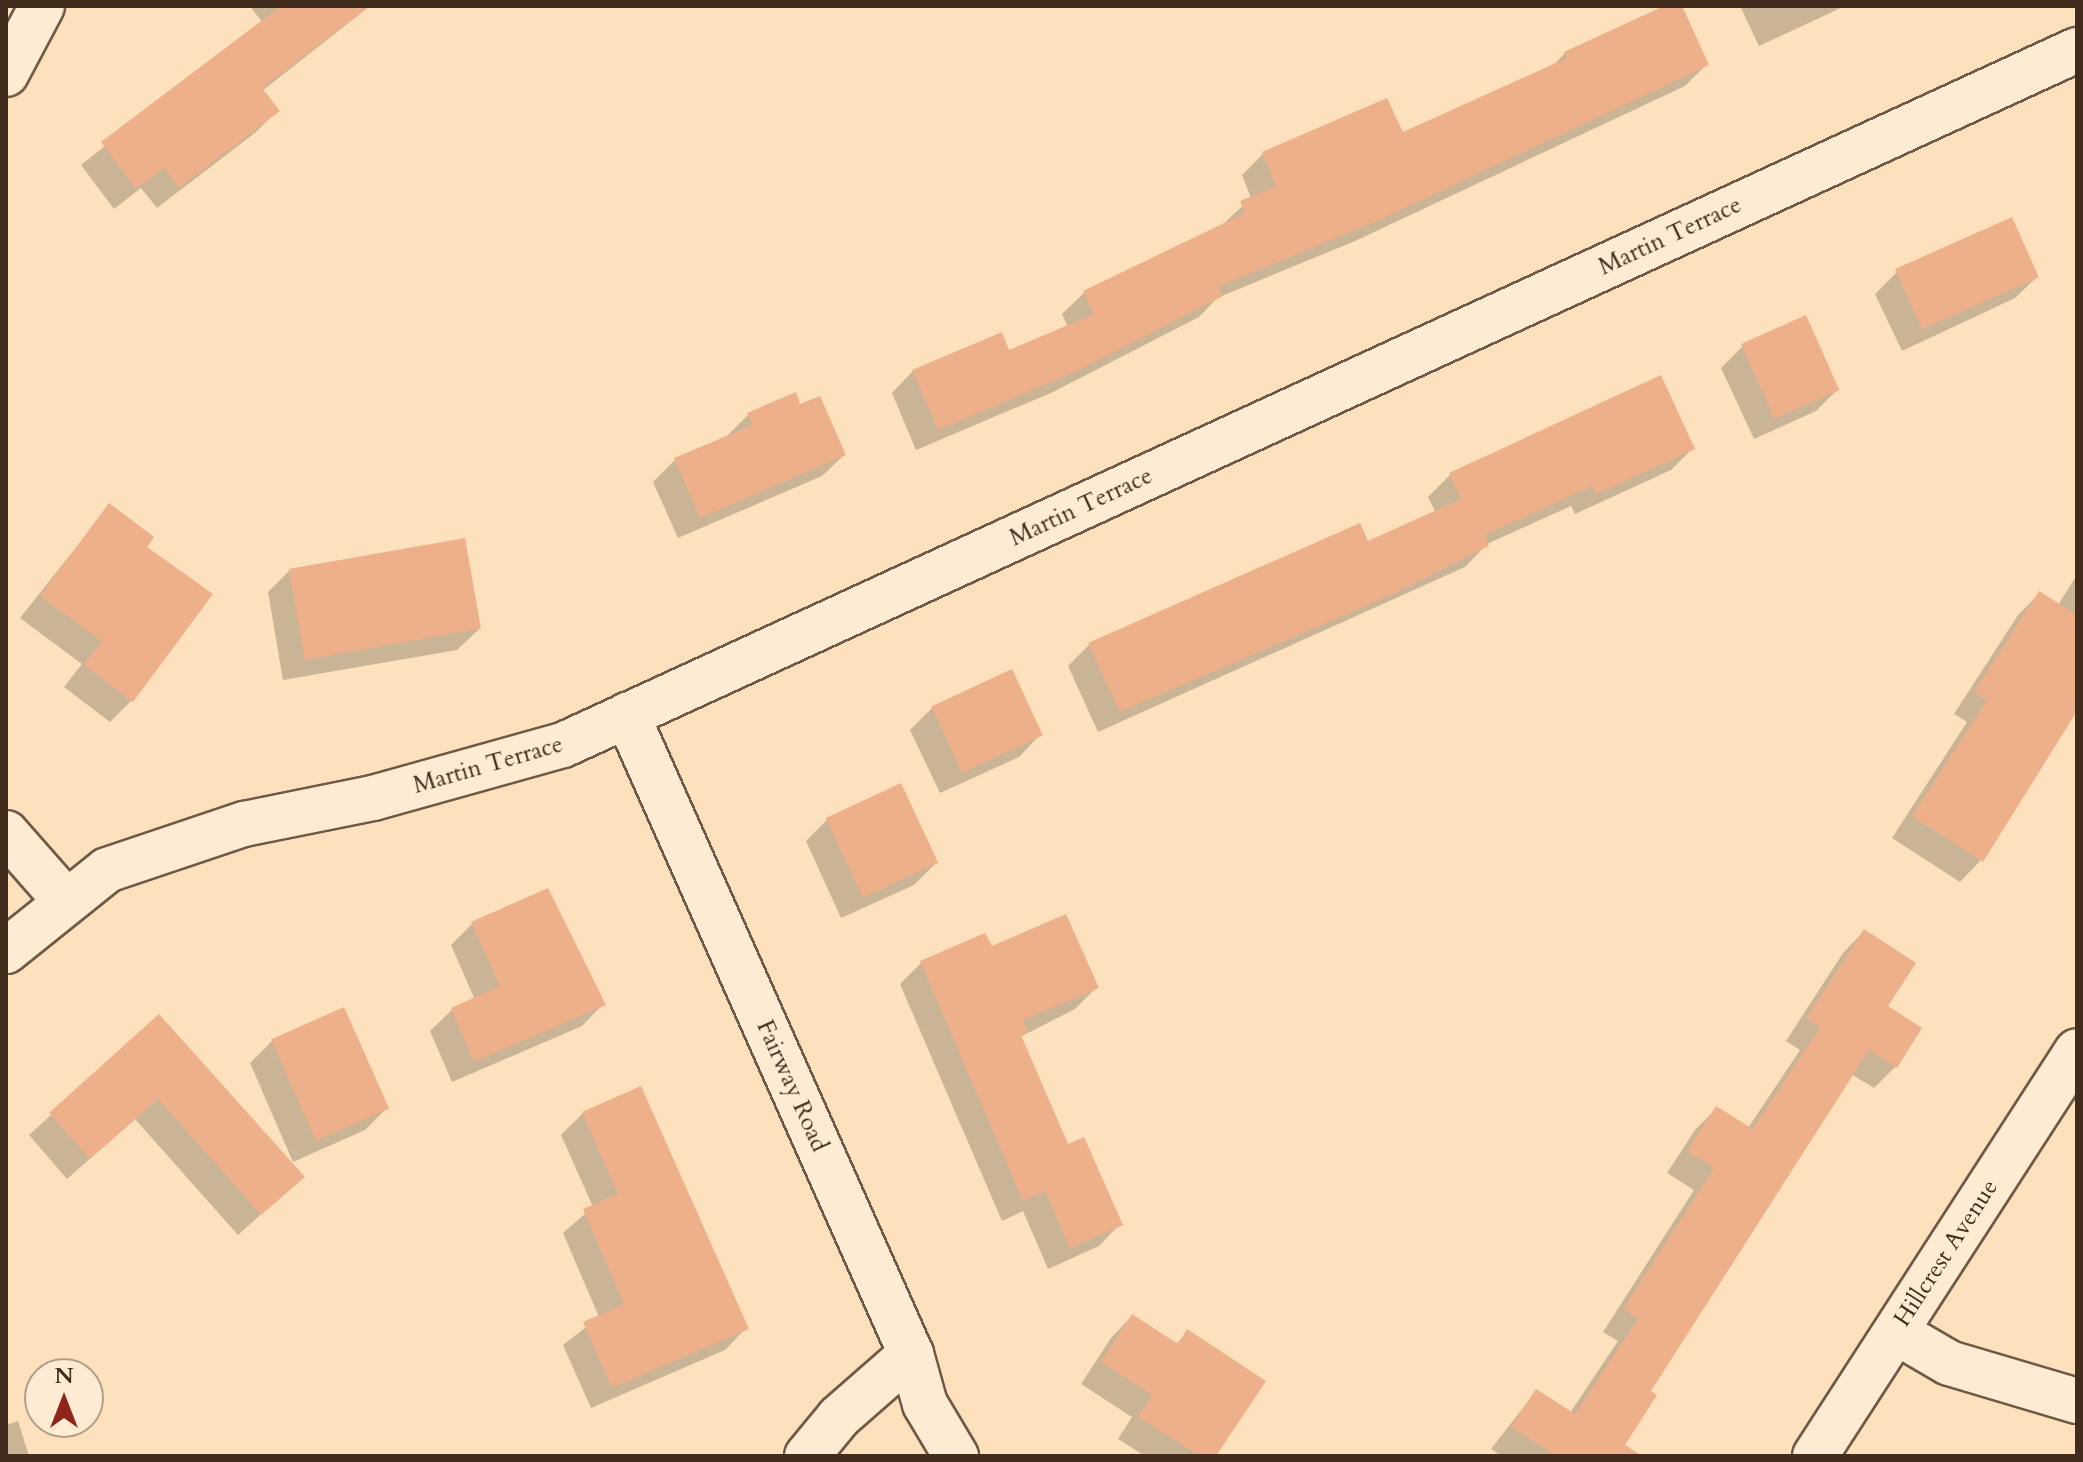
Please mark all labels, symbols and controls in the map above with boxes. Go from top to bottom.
street label: Martin Terrace [1594,190,1746,282]
street label: Martin Terrace [1005,461,1157,553]
street label: Martin Terrace [410,730,566,800]
street label: Fairway Road [750,1016,834,1156]
street label: Hillcrest Avenue [1888,1174,2004,1332]
north arrow [24,1358,104,1438]
text: N [54,1361,74,1391]

